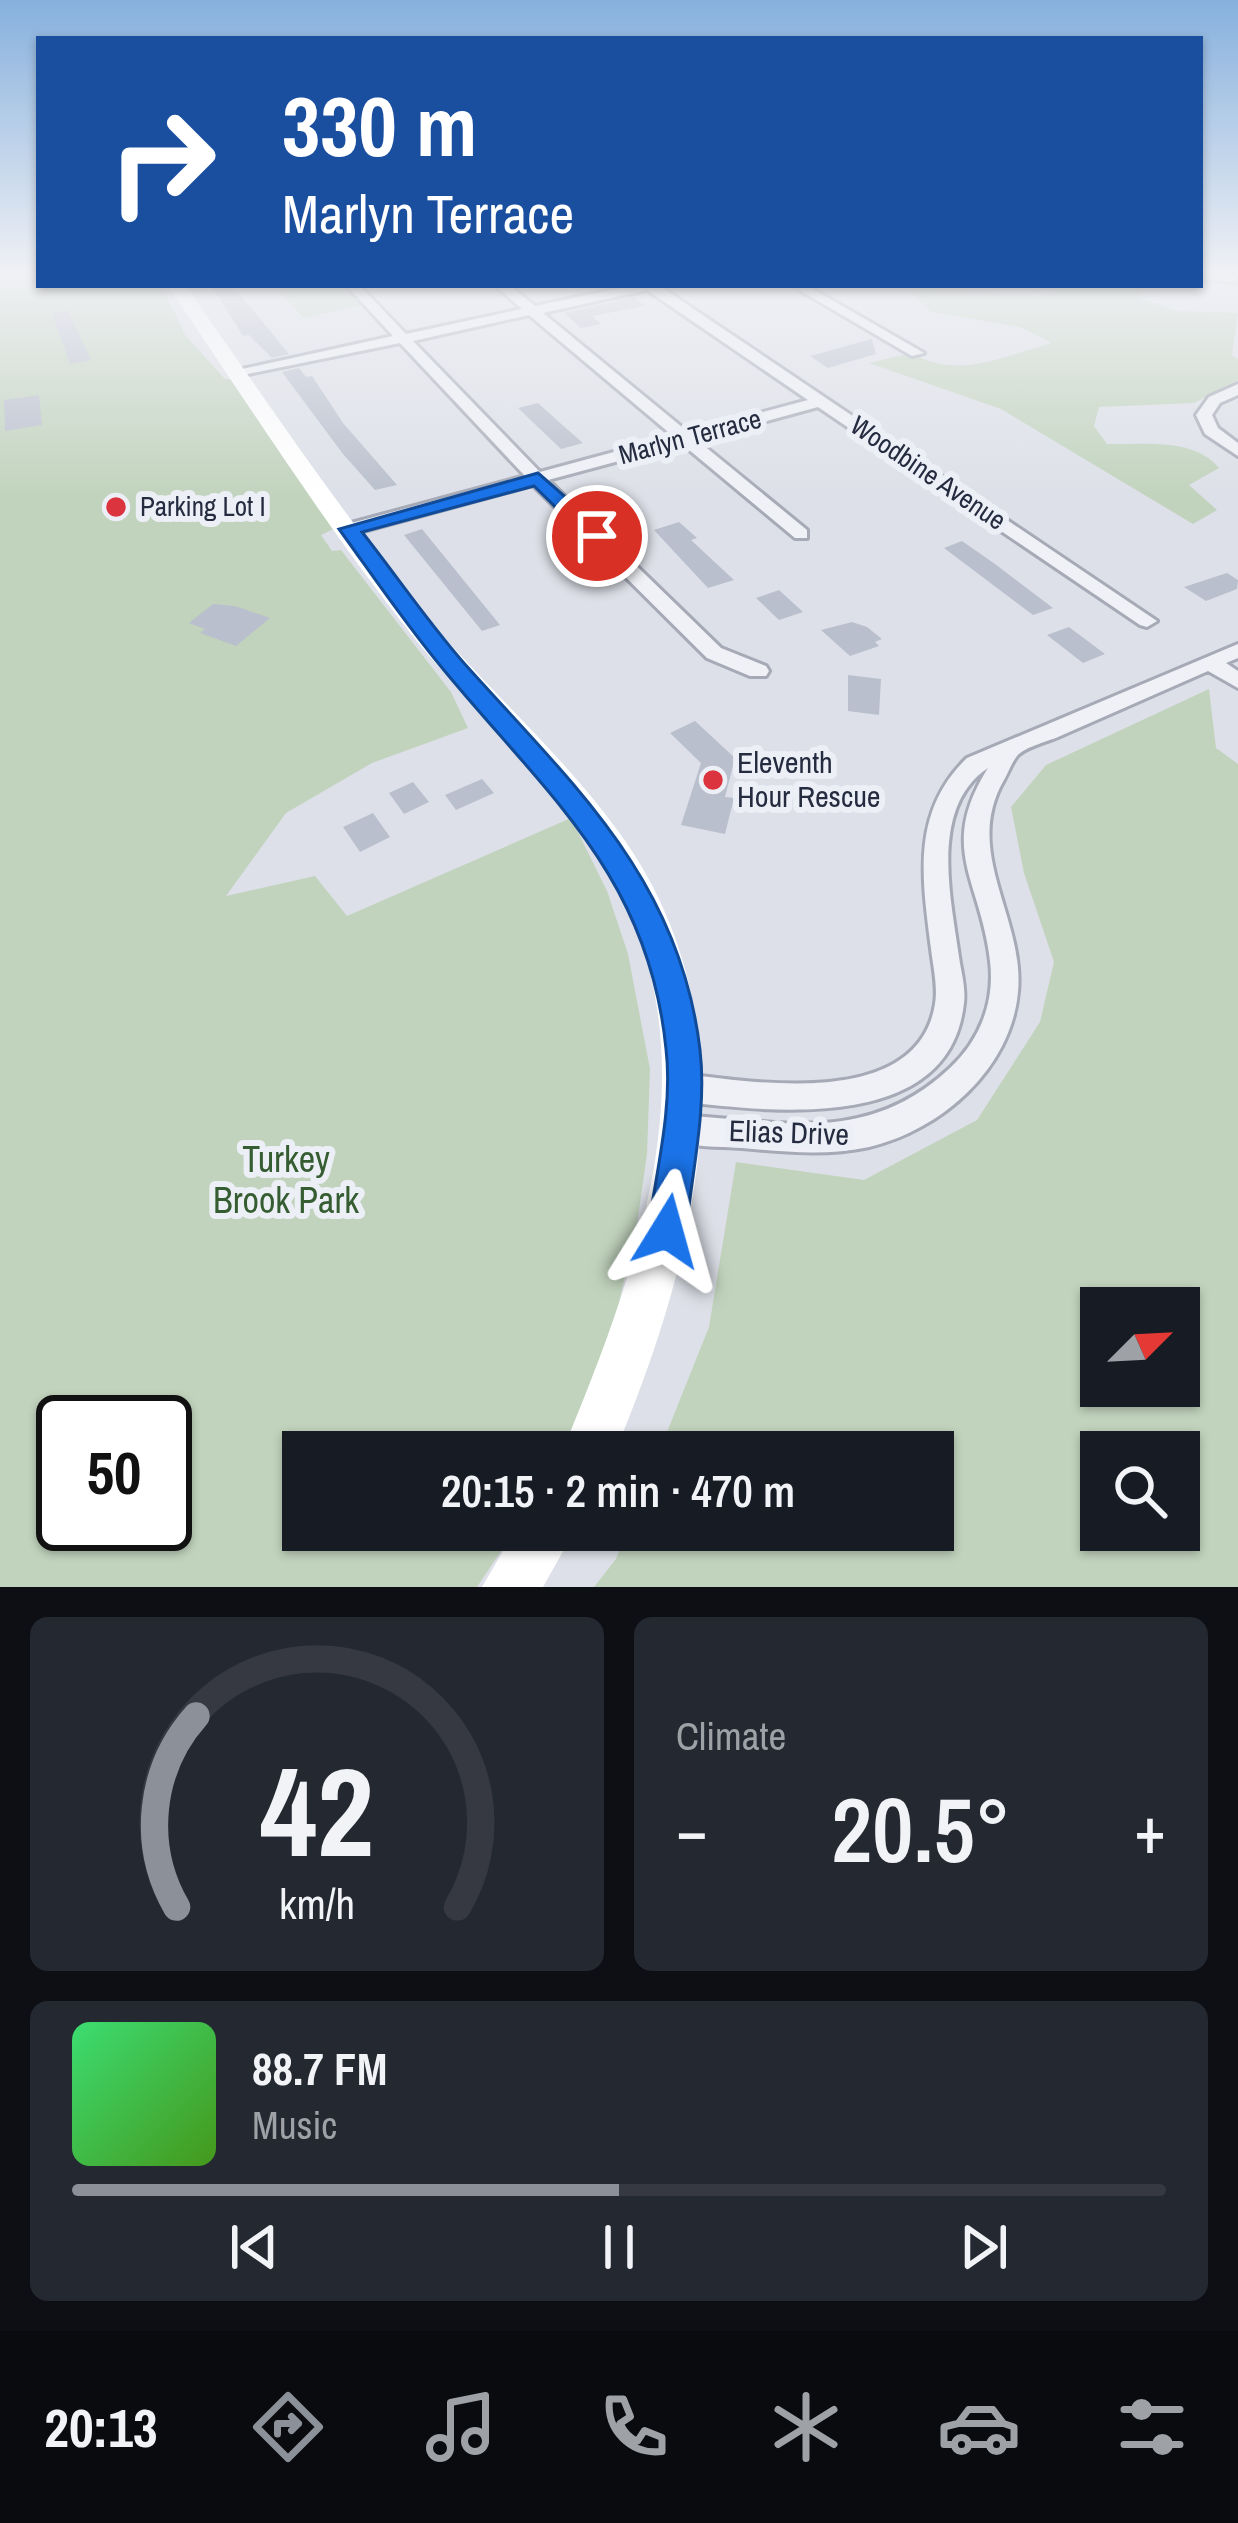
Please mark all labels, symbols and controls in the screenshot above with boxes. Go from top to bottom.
text: 330 m [282,69,477,182]
icon: right [84,84,240,240]
text: Marlyn Terrace [282,177,574,250]
street label: Marlyn Terrace [615,400,765,472]
street label: Woodbine Avenue [844,407,1013,537]
pin [546,485,648,587]
place label: Parking Lot I [140,488,266,524]
marker: Parking Lot I [103,494,129,520]
icon: arrive [564,503,630,569]
place label: Eleventh Hour Rescue [737,742,881,816]
marker: Eleventh Hour Rescue [700,767,726,793]
street label: Elias Drive [728,1110,850,1154]
park label: Turkey Brook Park [213,1135,359,1224]
position arrow [604,1168,730,1294]
north arrow [1080,1287,1200,1407]
map controls [1080,1287,1200,1551]
speed limit sign: 50 [36,1395,192,1551]
button: search [1080,1431,1200,1551]
text: 20:15 · 2 min · 470 m [441,1460,795,1521]
text: Climate [676,1710,786,1762]
text: 42 [260,1727,374,1895]
text: 20.5° [831,1769,1011,1890]
text: − [676,1785,708,1874]
text: + [1134,1785,1166,1874]
text: km/h [279,1875,355,1932]
text: 88.7 FM [252,2038,387,2099]
text: Music [252,2099,337,2151]
icon: previous [221,2214,287,2280]
icon: pause [586,2214,652,2280]
icon: next [951,2214,1017,2280]
icon: directions [246,2385,330,2469]
icon: music [419,2385,503,2469]
icon: phone [592,2385,676,2469]
icon: climate [764,2385,848,2469]
icon: car [937,2385,1021,2469]
icon: filters [1110,2385,1194,2469]
text: 20:13 [44,2391,158,2464]

